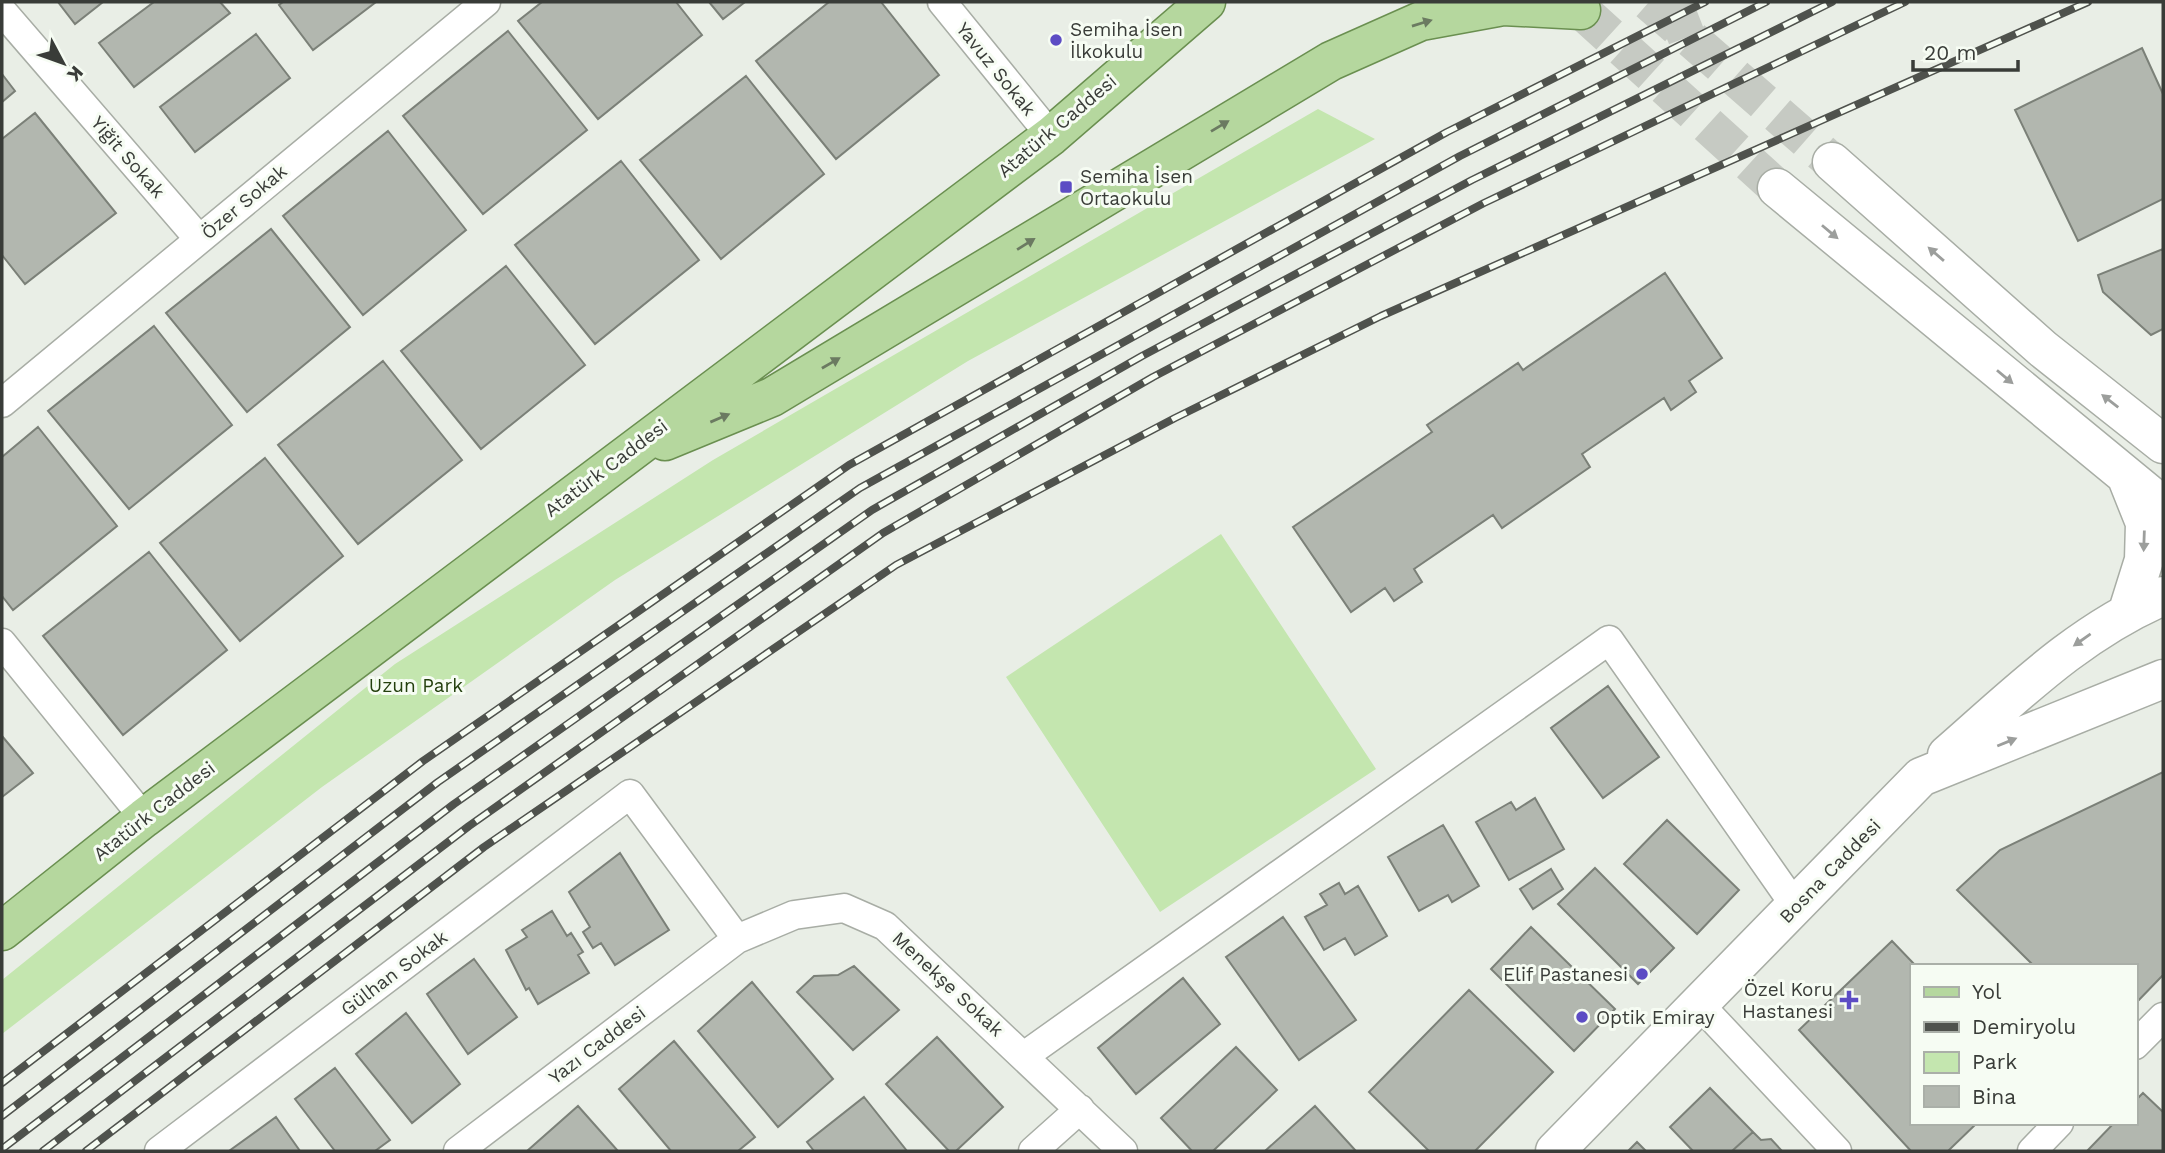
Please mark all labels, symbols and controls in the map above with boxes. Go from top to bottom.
one-way arrow [1411,17,1432,27]
street label: Yavuz Sokak [951,18,1041,121]
place label: Semiha İsen İlkokulu [1070,18,1183,63]
north arrow [28,28,98,98]
scale bar [1913,28,2018,72]
marker: Semiha İsen İlkokulu [1048,32,1064,48]
text: 20 m [1924,40,1976,65]
text: K [62,61,88,86]
street label: Atatürk Caddesi [993,70,1121,182]
street label: Yiğit Sokak [86,111,170,203]
one-way arrow [1211,120,1230,133]
street label: Özer Sokak [197,159,292,244]
place label: Semiha İsen Ortaokulu [1080,165,1193,210]
marker: Semiha İsen Ortaokulu [1058,179,1074,195]
one-way arrow [1821,224,1839,240]
one-way arrow [1016,238,1035,251]
one-way arrow [1927,246,1945,262]
one-way arrow [822,356,841,369]
one-way arrow [1996,369,2014,384]
one-way arrow [2101,394,2119,409]
one-way arrow [710,413,731,424]
street label: Atatürk Caddesi [540,414,672,522]
one-way arrow [2139,530,2150,552]
one-way arrow [2073,633,2091,647]
park label: Uzun Park [369,674,463,697]
one-way arrow [1997,737,2018,748]
street label: Atatürk Caddesi [89,756,219,866]
street label: Bosna Caddesi [1774,814,1886,928]
street label: Gülhan Sokak [336,925,452,1021]
street label: Menekşe Sokak [888,927,1008,1041]
place label: Elif Pastanesi [1503,963,1628,986]
legend [1910,964,2137,1125]
marker: Elif Pastanesi [1634,966,1650,982]
place label: Özel Koru Hastanesi [1742,978,1833,1023]
text: Yol [1972,979,2002,1004]
marker: Özel Koru Hastanesi [1839,990,1859,1010]
street label: Yazı Caddesi [544,1001,650,1089]
place label: Optik Emiray [1596,1006,1715,1029]
marker: Optik Emiray [1574,1009,1590,1025]
text: Demiryolu [1972,1014,2076,1039]
text: Park [1972,1049,2017,1074]
text: Bina [1972,1084,2016,1109]

